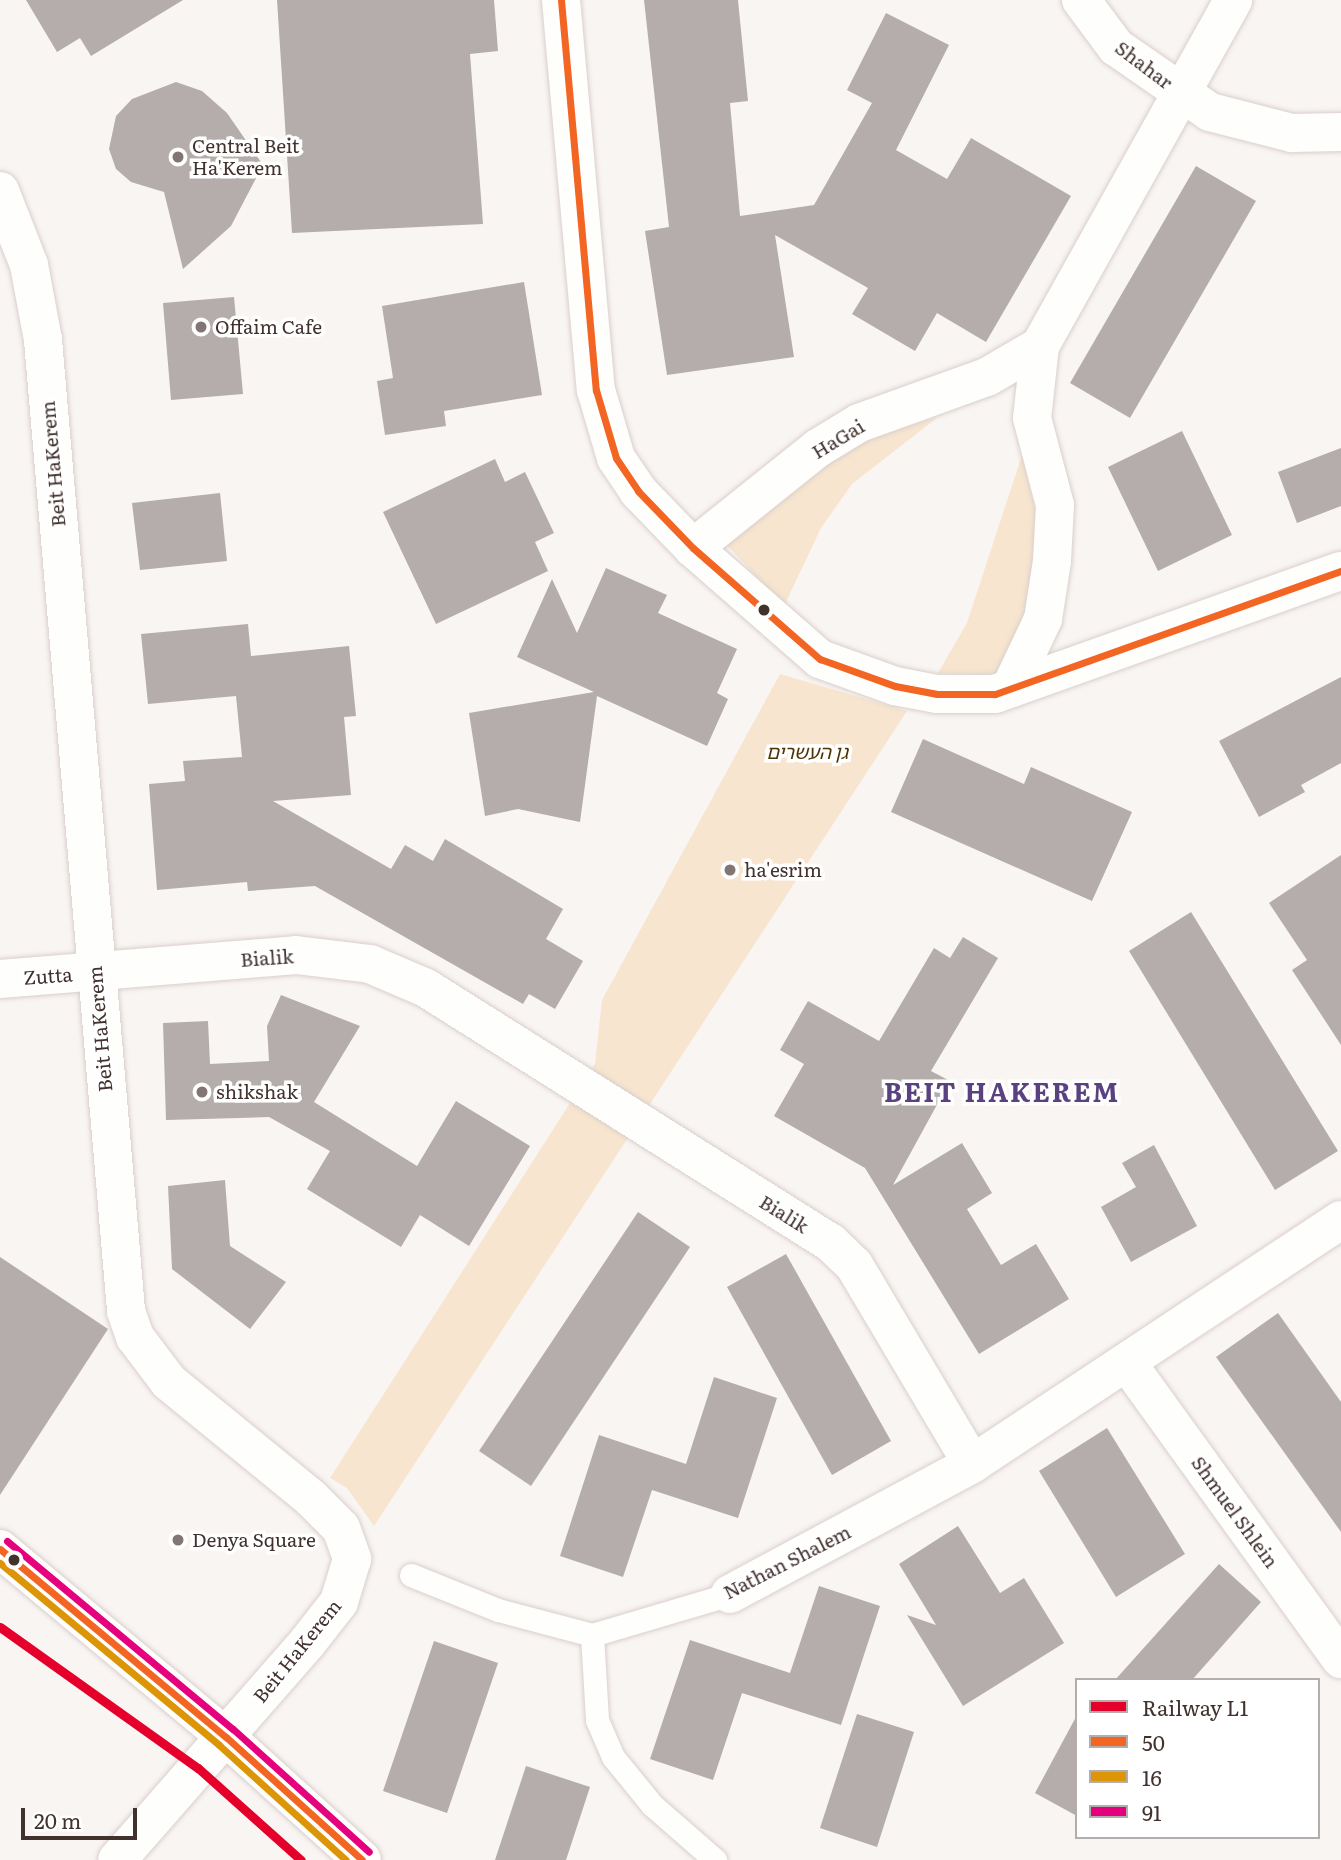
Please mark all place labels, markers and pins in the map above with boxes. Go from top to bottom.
place label: Central Beit Ha'Kerem [192,135,299,179]
marker: Central Beit Ha'Kerem [170,149,186,165]
place label: Offaim Cafe [215,316,322,338]
marker: Offaim Cafe [193,319,209,335]
unlabelled marker [757,603,771,617]
place label: ha'esrim [744,859,822,881]
marker: ha'esrim [722,862,738,878]
place label: shikshak [216,1081,298,1103]
marker: shikshak [194,1084,210,1100]
place label: Denya Square [192,1529,316,1551]
marker: Denya Square [170,1532,186,1548]
unlabelled marker [7,1553,21,1567]

